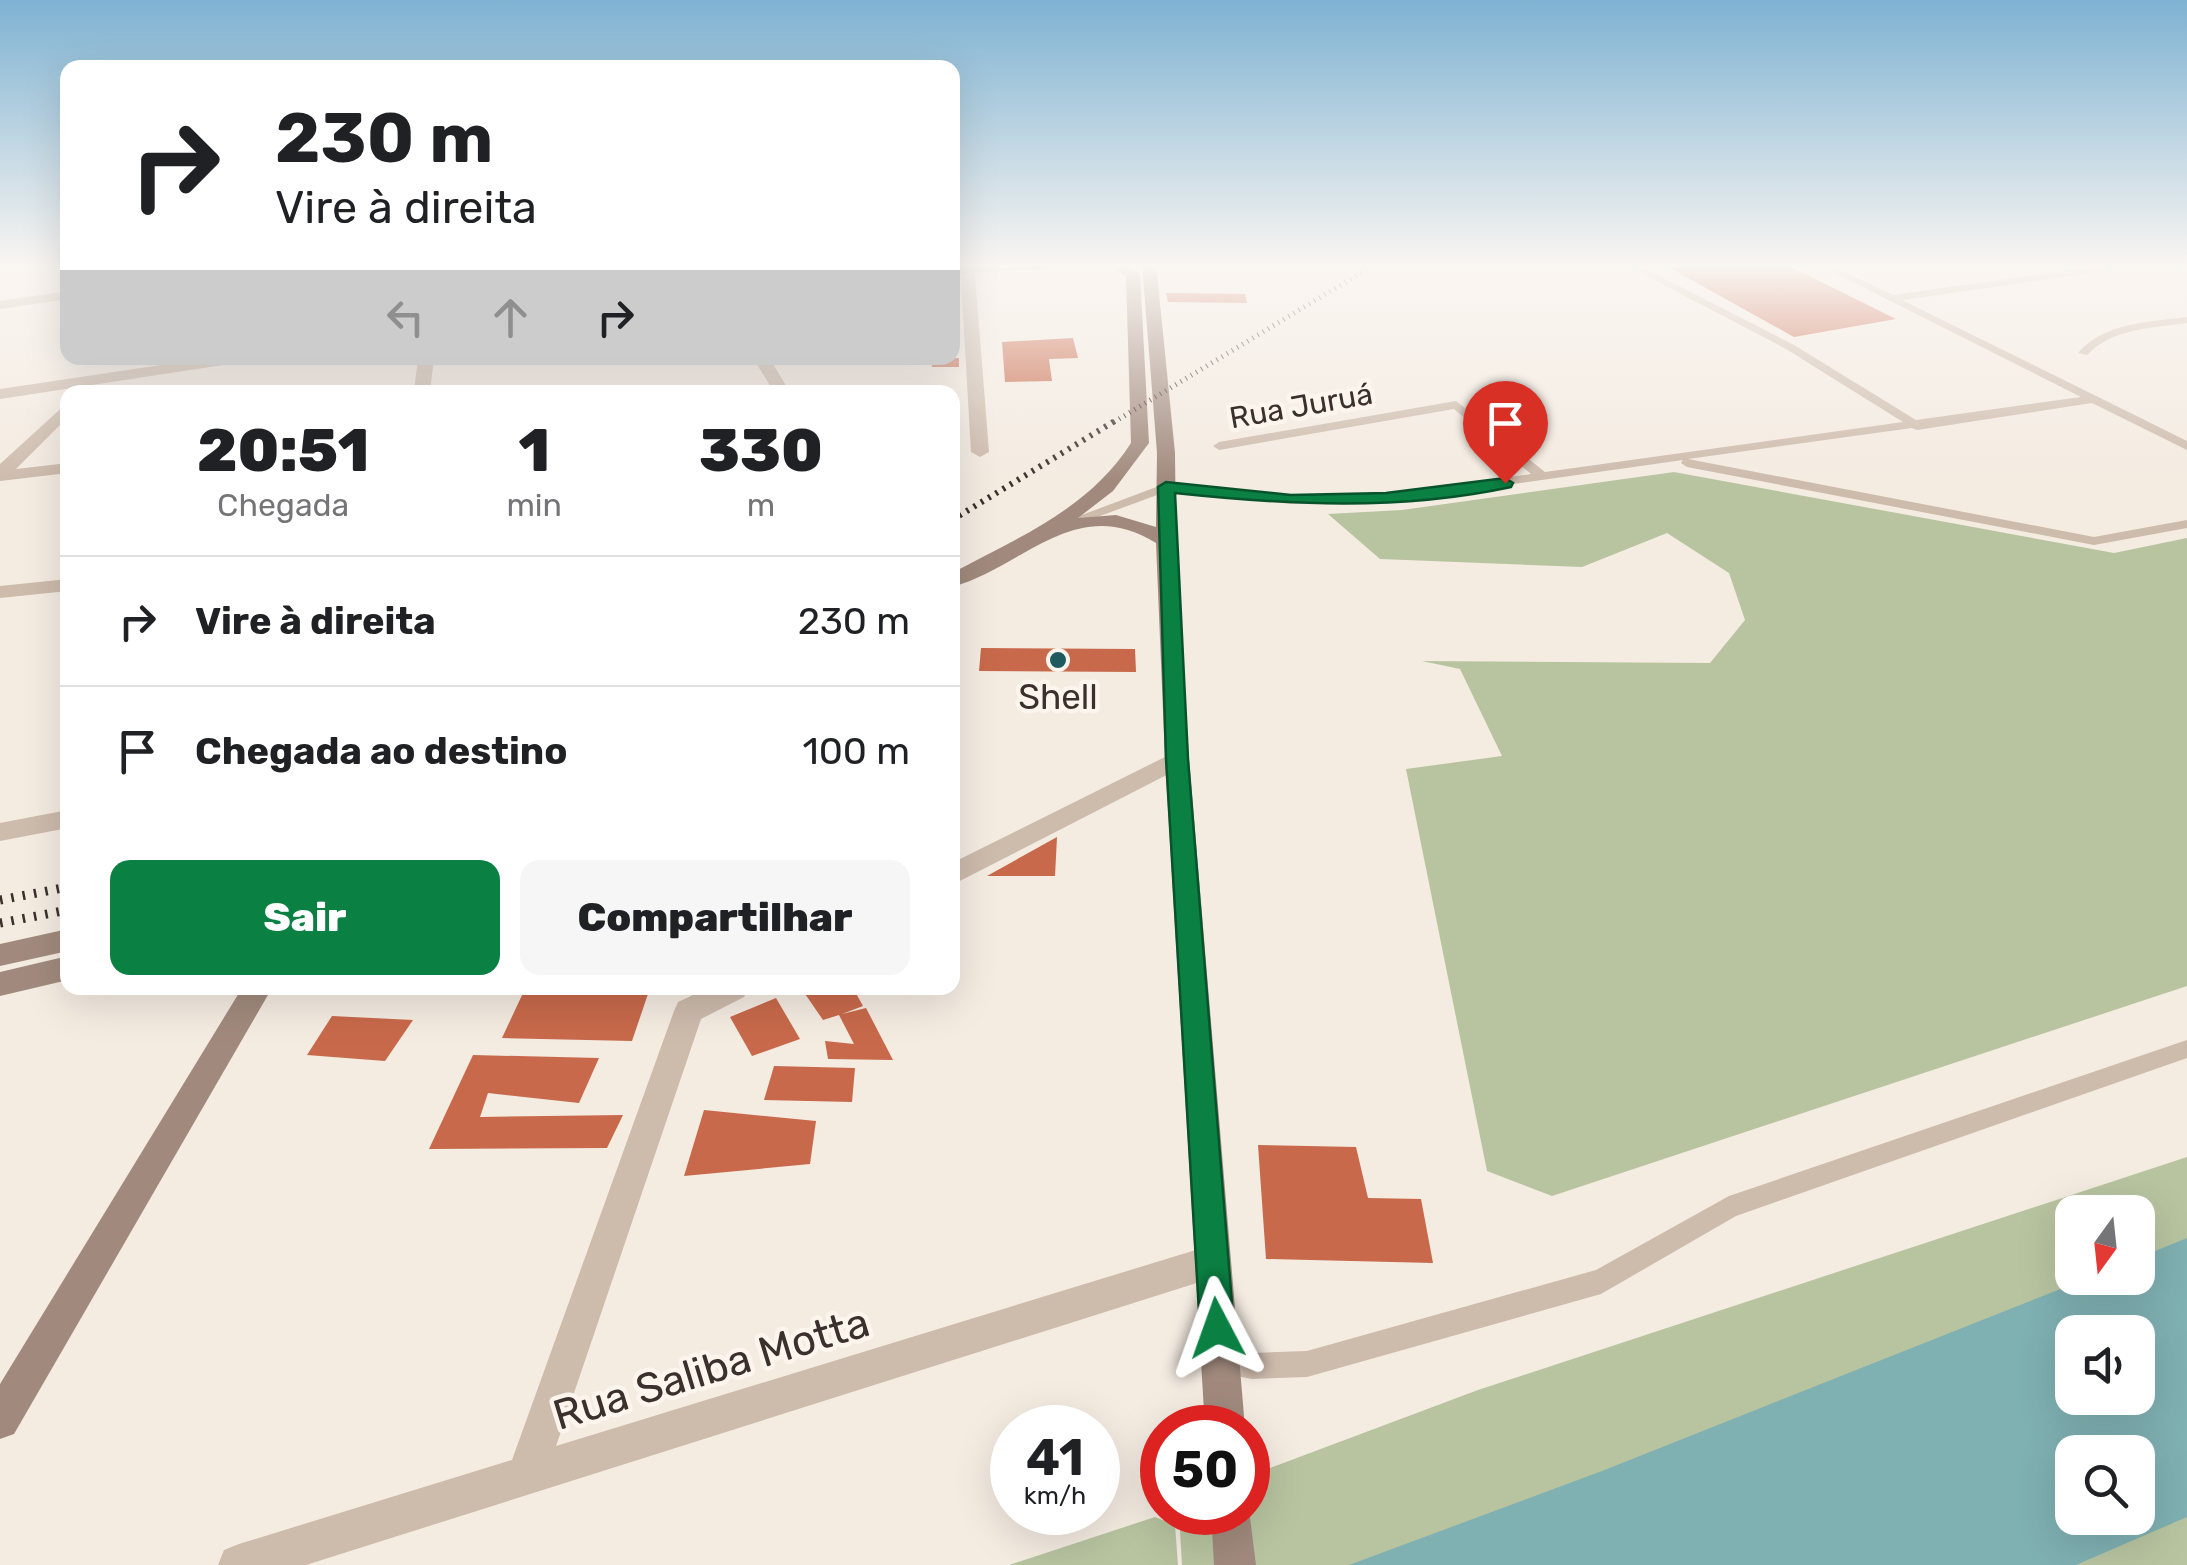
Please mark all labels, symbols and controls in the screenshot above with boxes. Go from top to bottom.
text: 230 m [275,97,493,180]
icon: right [110,100,240,230]
text: Vire à direita [275,181,537,234]
icon: left [378,290,433,345]
icon: ahead [483,290,538,345]
icon: right [588,290,643,345]
street label: Rua Juruá [1227,376,1375,436]
pin [1463,381,1548,484]
icon: arrive [1478,396,1533,451]
text: 20:51 [197,415,369,486]
text: 1 [518,415,550,486]
text: 330 [699,415,823,486]
text: Chegada [217,486,349,524]
text: min [506,486,562,524]
text: m [747,486,775,524]
icon: right [110,594,165,649]
text: Vire à direita [195,598,436,644]
text: 230 m [798,598,910,644]
marker: Shell [1047,649,1069,671]
place label: Shell [1018,676,1098,718]
icon: arrive [110,724,165,779]
text: Chegada ao destino [195,728,567,774]
text: 100 m [802,728,910,774]
button: Sair [110,860,500,975]
button: Compartilhar [520,860,910,975]
north arrow [2055,1195,2155,1295]
map controls [2055,1195,2155,1535]
position arrow [1165,1276,1269,1380]
street label: Rua Saliba Motta [547,1297,875,1441]
button: sound [2055,1315,2155,1415]
speed limit sign: 50 [1140,1405,1270,1535]
text: 41 [1026,1428,1084,1488]
button: search [2055,1435,2155,1535]
text: km/h [1024,1481,1086,1510]

